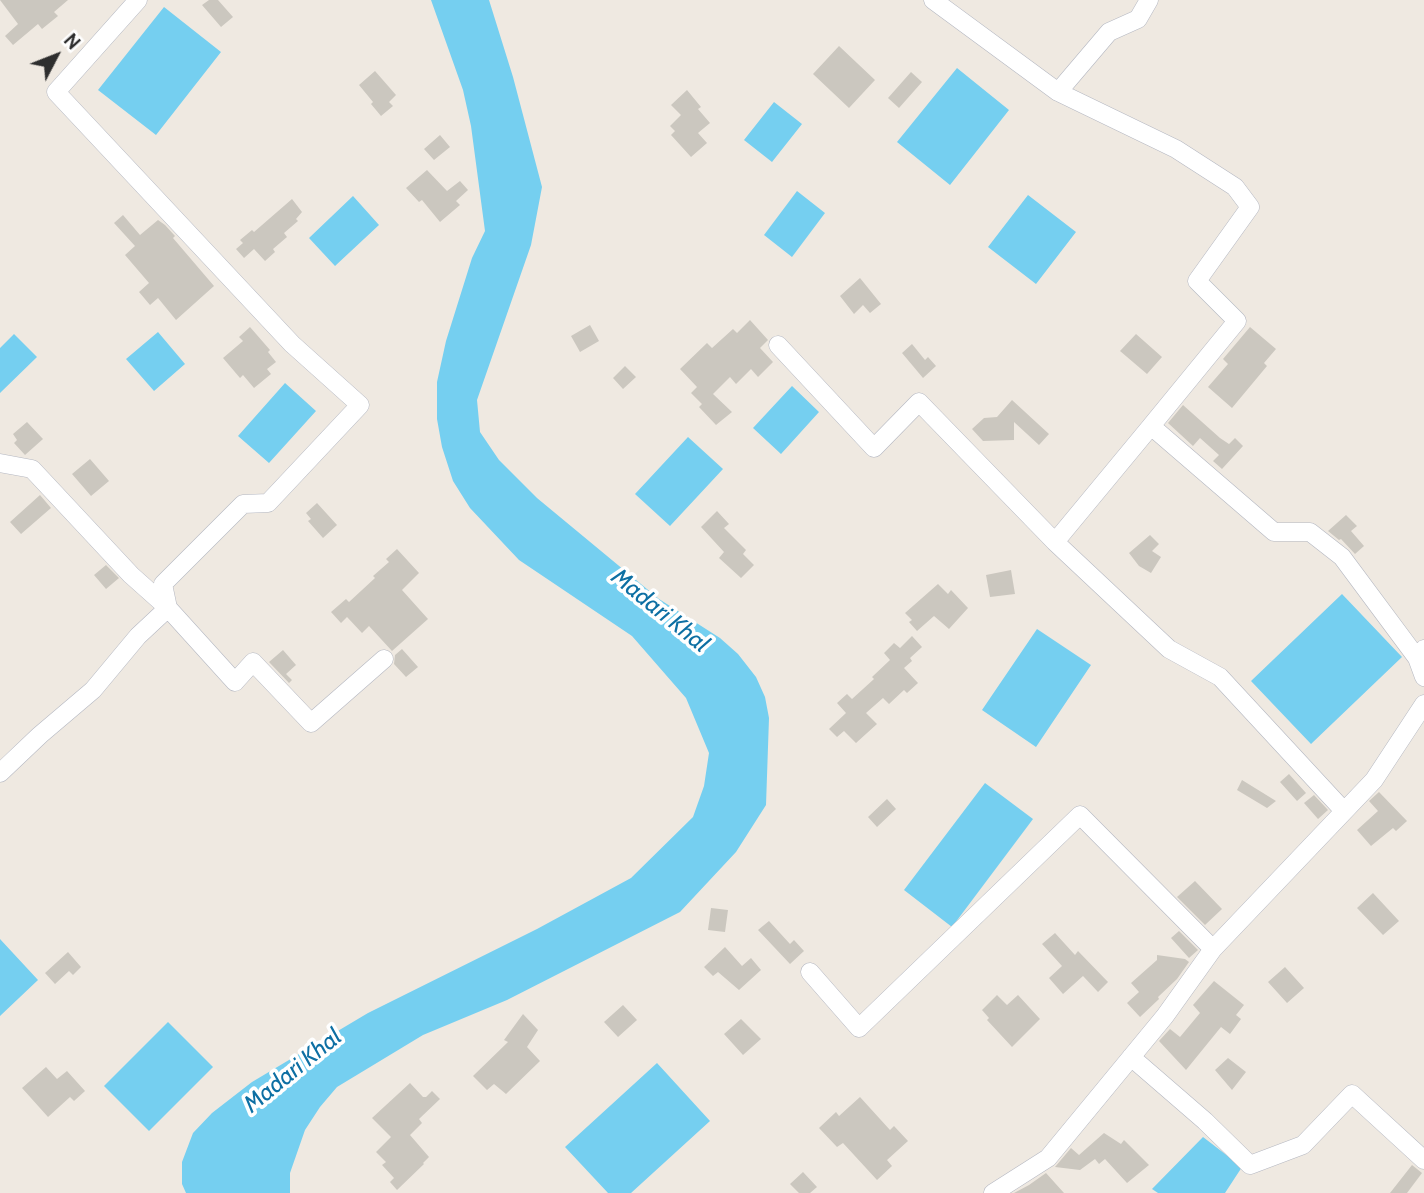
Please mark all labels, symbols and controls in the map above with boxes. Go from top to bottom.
north arrow [21,21,91,91]
text: N [59,29,85,54]
water label: Madari Khal [605,563,715,659]
water label: Madari Khal [238,1023,348,1119]

